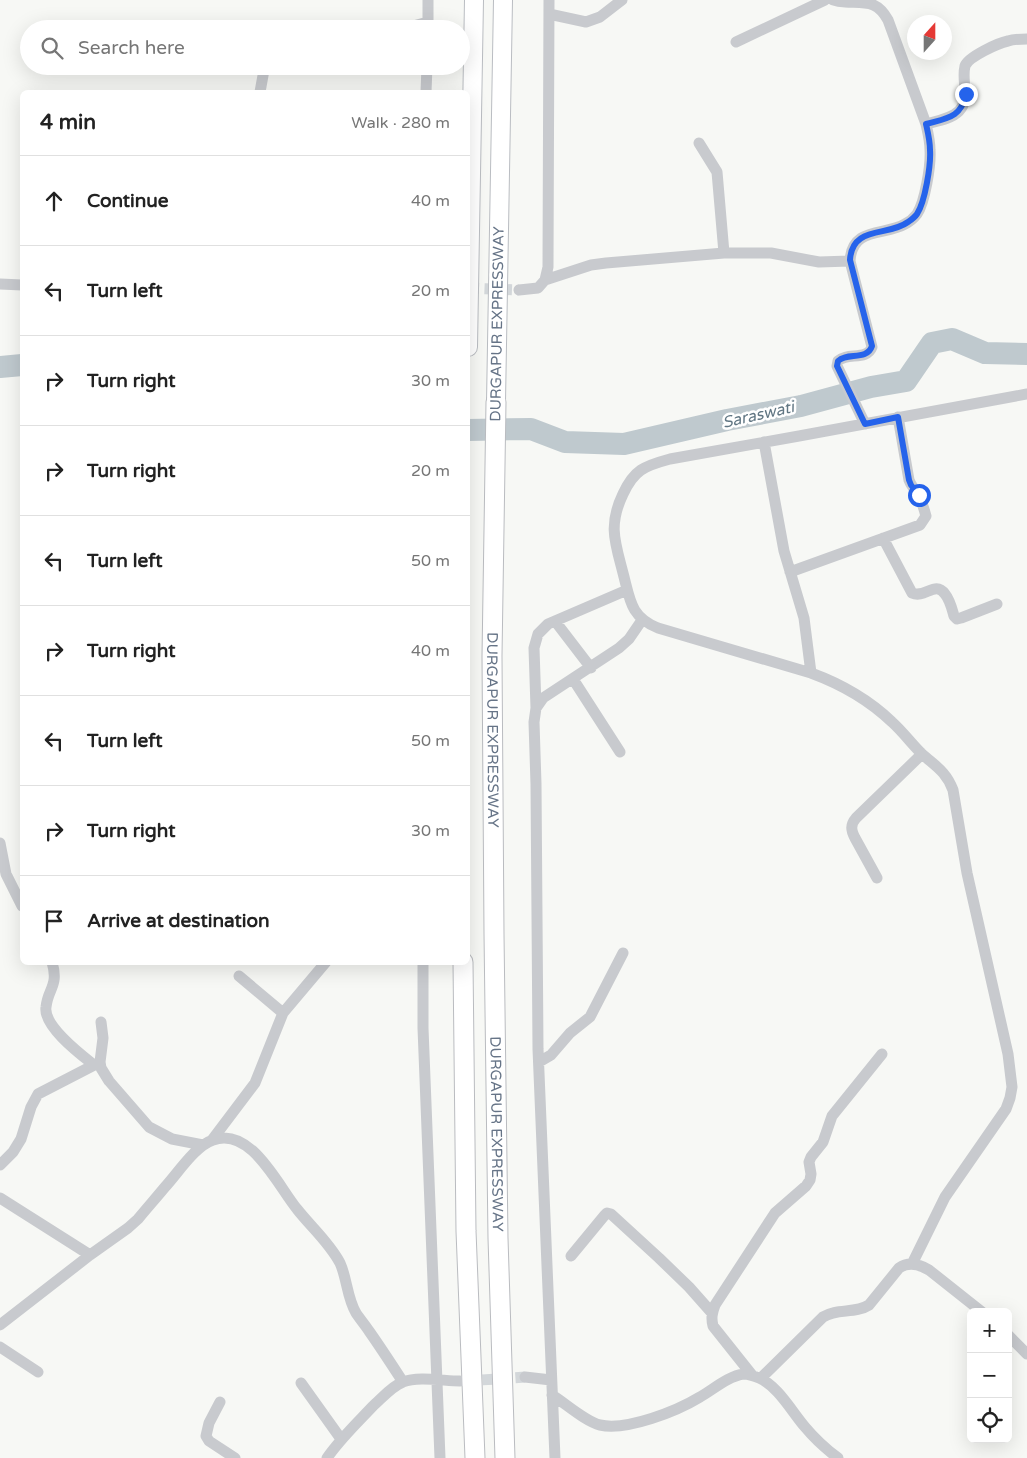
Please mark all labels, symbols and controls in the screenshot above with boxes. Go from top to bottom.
north arrow [907,15,952,60]
search box [20,20,470,75]
icon: search [38,34,66,62]
text: Search here [78,37,185,59]
route end [955,83,978,106]
text: 4 min [40,110,96,135]
text: Walk · 280 m [351,113,450,133]
icon: ahead [40,187,68,215]
text: Continue [87,190,169,212]
text: 40 m [411,191,450,211]
street label: DURGAPUR EXPRESSWAY [486,226,508,422]
icon: left [40,277,68,305]
text: Turn left [87,280,163,302]
text: 20 m [411,281,450,301]
icon: right [40,367,68,395]
text: Turn right [87,370,175,392]
text: 30 m [411,371,450,391]
water label: Saraswati [720,397,798,433]
icon: right [40,457,68,485]
text: Turn right [87,460,175,482]
text: 20 m [411,461,450,481]
route start [908,484,931,507]
icon: left [40,547,68,575]
text: Turn left [87,550,163,572]
text: 50 m [411,551,450,571]
street label: DURGAPUR EXPRESSWAY [483,632,502,828]
icon: right [40,637,68,665]
text: Turn right [87,640,175,662]
text: 40 m [411,641,450,661]
icon: left [40,727,68,755]
text: Turn left [87,730,163,752]
text: 50 m [411,731,450,751]
icon: right [40,817,68,845]
text: Turn right [87,820,175,842]
text: 30 m [411,821,450,841]
icon: arrive [40,907,68,935]
text: Arrive at destination [87,910,270,932]
street label: DURGAPUR EXPRESSWAY [486,1036,507,1232]
map controls [967,1308,1012,1443]
button: + [967,1308,1012,1353]
button: − [967,1353,1012,1398]
button: locate [967,1398,1012,1443]

